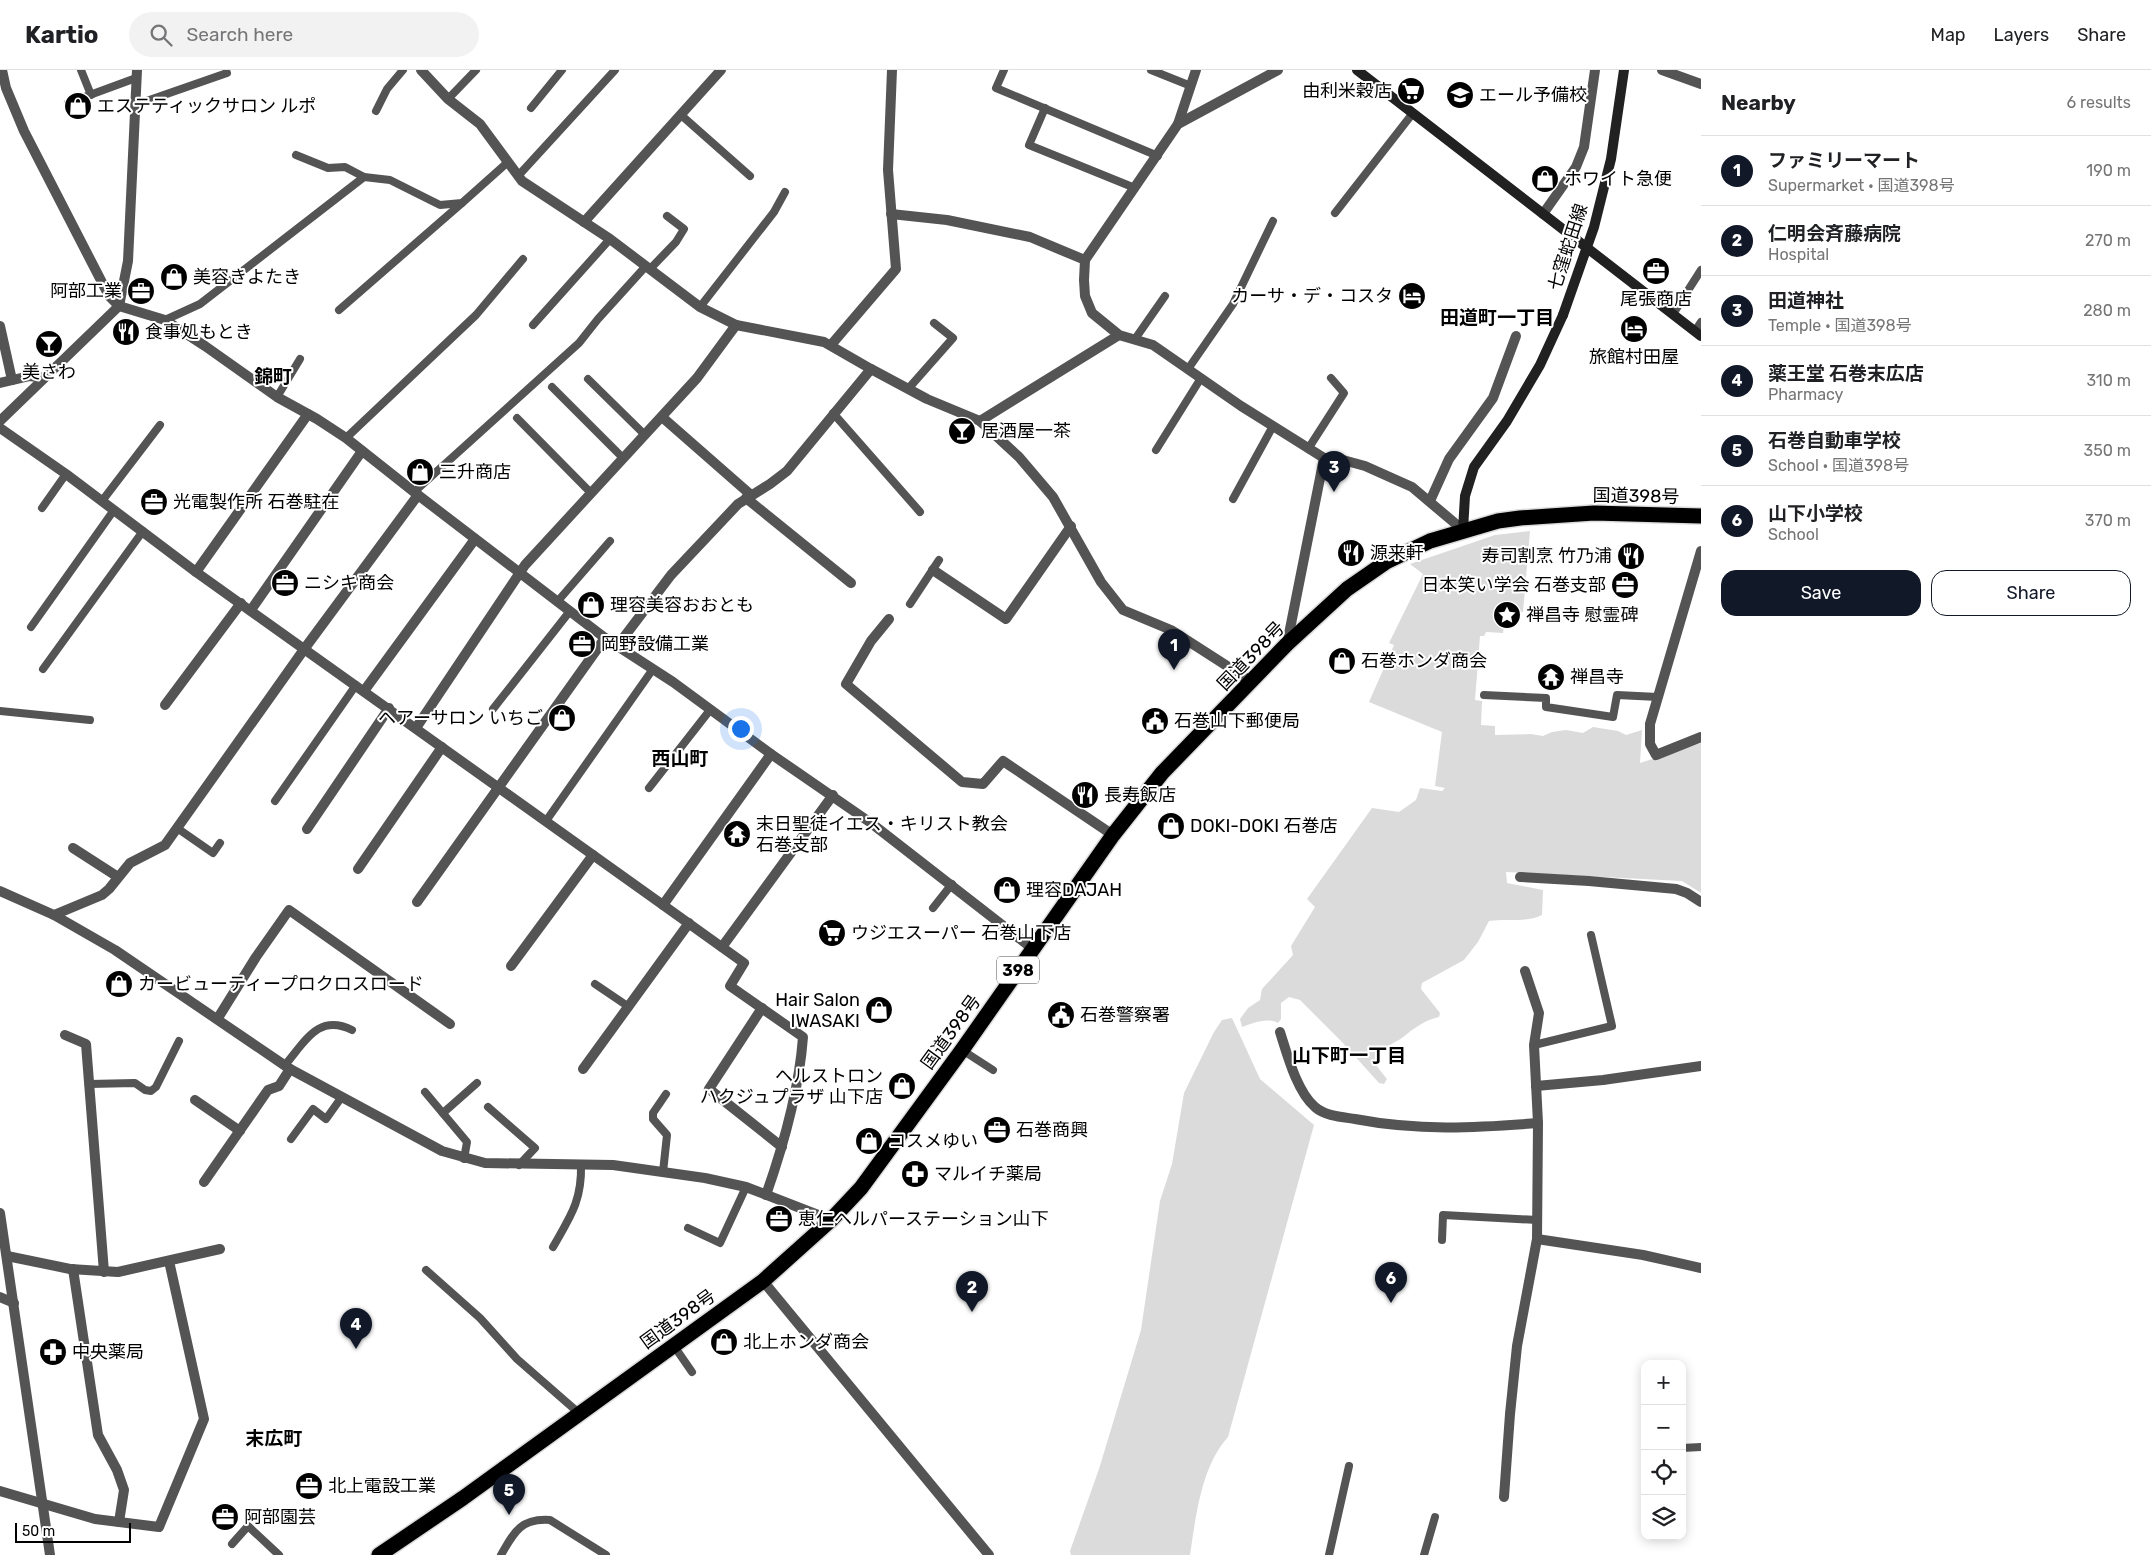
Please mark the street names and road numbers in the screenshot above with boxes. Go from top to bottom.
street label: 七窪蛇田線 [1544,201,1592,293]
street label: 国道398号 [1592,484,1680,508]
street label: 国道398号 [1213,617,1289,695]
road number: 398 [997,956,1039,984]
street label: 国道398号 [917,990,985,1074]
street label: 国道398号 [636,1285,720,1353]

